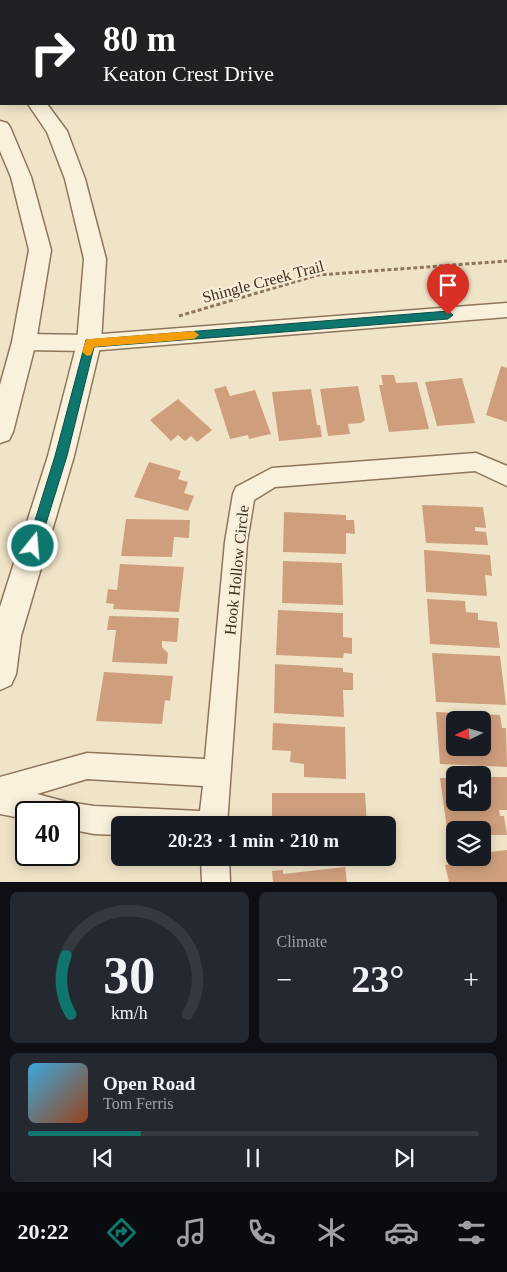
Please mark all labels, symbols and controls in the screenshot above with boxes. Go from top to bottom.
icon: right [20,20,85,85]
text: 80 m [103,20,176,59]
text: Keaton Crest Drive [103,61,274,86]
street label: Shingle Creek Trail [200,257,327,307]
pin [427,264,469,315]
icon: arrive [434,271,462,299]
street label: Hook Hollow Circle [221,504,252,636]
position arrow [6,519,58,571]
north arrow [446,711,491,756]
map controls [446,711,491,866]
button: sound [446,766,491,811]
speed limit sign: 40 [15,801,80,866]
button: layers [446,821,491,866]
text: 20:23 · 1 min · 210 m [168,830,339,851]
text: Climate [277,933,327,950]
text: 30 [103,947,155,1004]
text: 23° [351,958,404,1000]
text: − [277,964,292,995]
text: + [463,964,479,995]
text: km/h [111,1003,148,1023]
text: Open Road [103,1073,195,1094]
text: Tom Ferris [103,1095,173,1112]
icon: previous [89,1144,117,1172]
icon: pause [239,1144,267,1172]
icon: next [390,1144,418,1172]
icon: directions [104,1215,139,1250]
icon: music [174,1215,209,1250]
icon: phone [244,1215,279,1250]
icon: climate [314,1215,349,1250]
icon: car [384,1215,419,1250]
icon: filters [454,1215,489,1250]
text: 20:22 [18,1219,69,1244]

